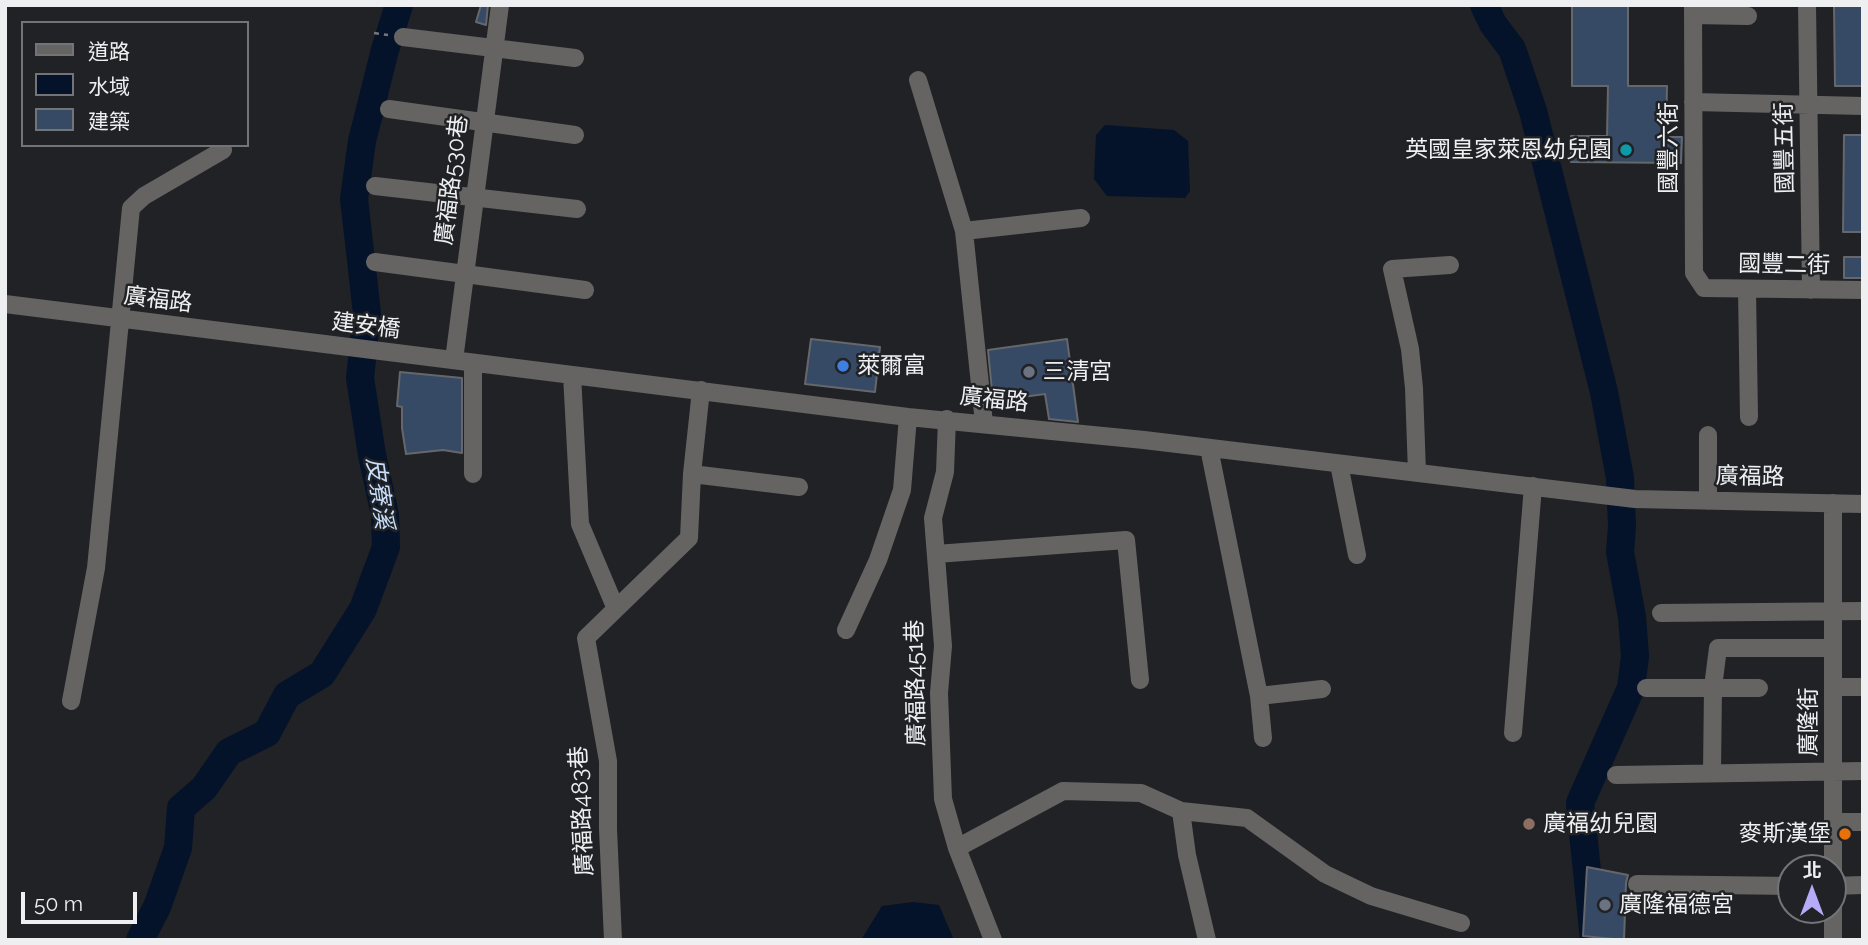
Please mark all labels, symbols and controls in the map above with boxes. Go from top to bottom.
legend [21,21,248,147]
text: 道路 [88,39,130,64]
text: 水域 [88,74,130,99]
street label: 國豐六街 [1655,102,1683,194]
street label: 國豐五街 [1770,102,1800,194]
text: 建築 [88,109,130,134]
street label: 廣福路530巷 [430,113,474,247]
place label: 英國皇家萊恩幼兒園 [1405,136,1612,164]
marker: 英國皇家萊恩幼兒園 [1618,142,1634,158]
street label: 國豐二街 [1738,250,1830,280]
street label: 廣福路 [122,282,194,318]
street label: 建安橋 [330,308,402,344]
place label: 萊爾富 [857,352,926,380]
marker: 萊爾富 [835,358,851,374]
place label: 三清宮 [1043,358,1112,386]
marker: 三清宮 [1021,364,1037,380]
street label: 廣福路 [958,383,1030,417]
water label: 皮寮溪 [360,455,398,531]
street label: 廣福路 [1715,463,1785,491]
street label: 廣福路451巷 [901,619,931,747]
street label: 廣隆街 [1795,688,1823,756]
street label: 廣福路483巷 [565,745,599,877]
place label: 廣福幼兒園 [1543,810,1658,838]
marker: 廣福幼兒園 [1521,816,1537,832]
place label: 麥斯漢堡 [1739,820,1831,848]
marker: 麥斯漢堡 [1837,826,1853,842]
north arrow [1777,854,1847,924]
text: 北 [1802,859,1822,881]
scale bar [24,878,140,922]
text: 50 m [34,891,83,916]
place label: 廣隆福德宮 [1619,891,1734,919]
marker: 廣隆福德宮 [1597,897,1613,913]

